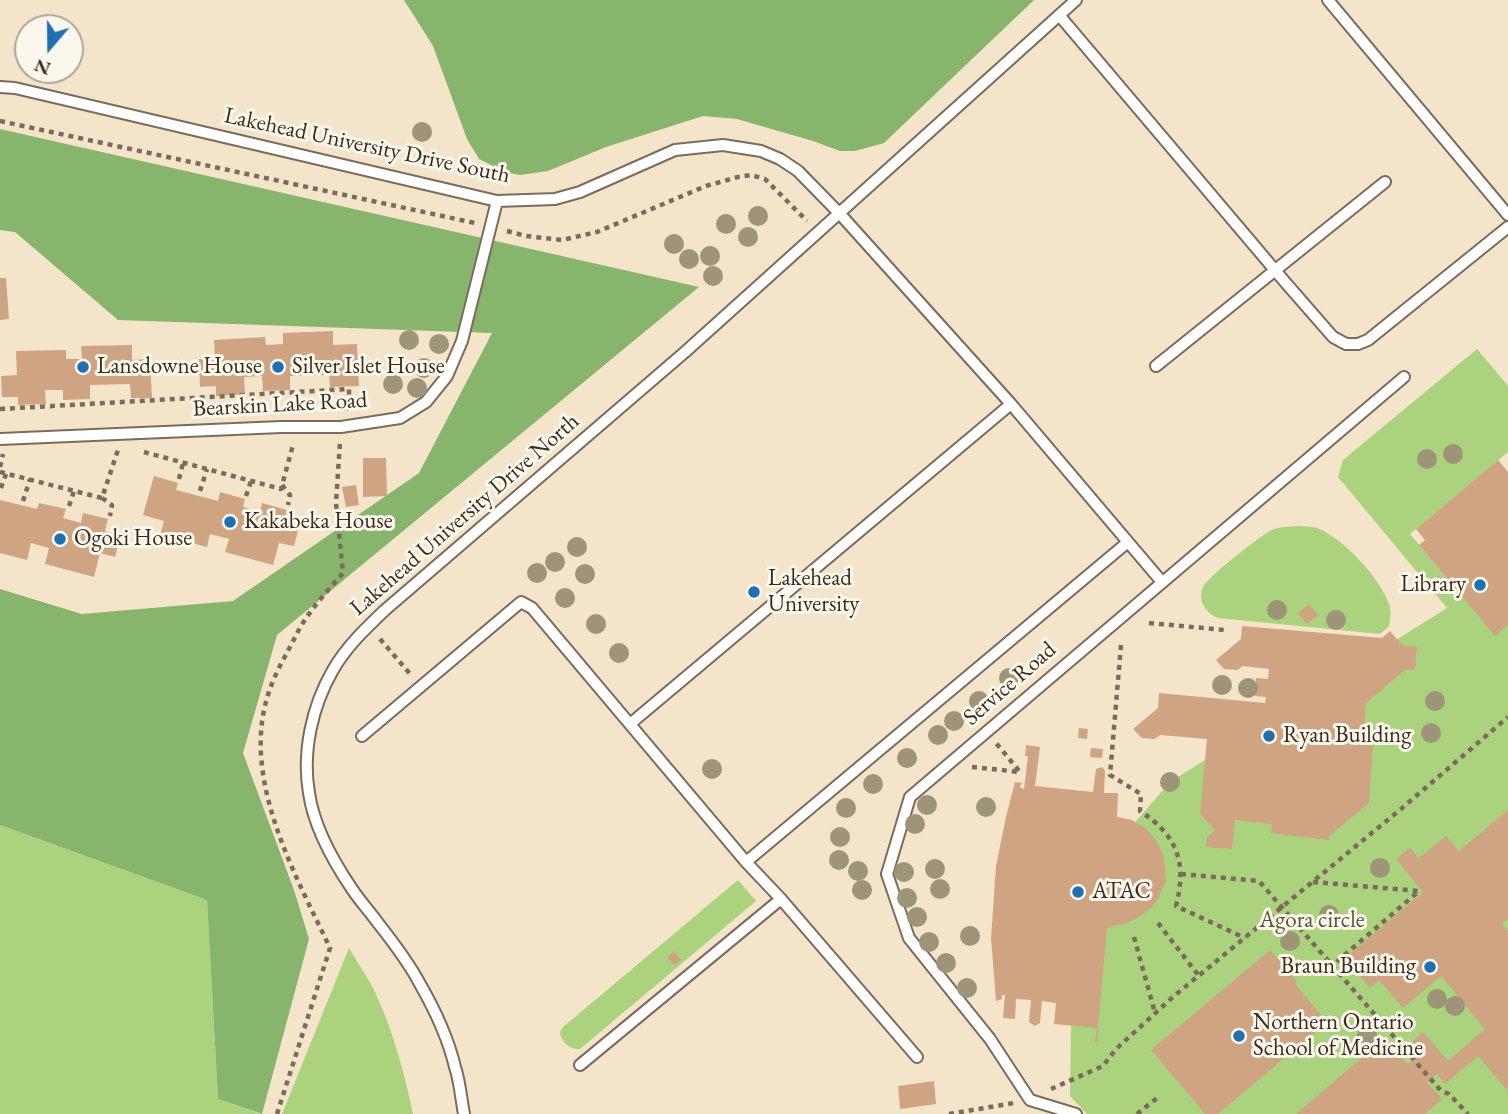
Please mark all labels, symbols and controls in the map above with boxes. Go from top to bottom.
north arrow [14,14,84,84]
text: N [31,53,54,82]
street label: Lakehead University Drive South [222,102,512,190]
place label: Lansdowne House [97,353,262,381]
place label: Silver Islet House [292,353,445,381]
marker: Lansdowne House [75,359,91,375]
marker: Silver Islet House [270,359,286,375]
street label: Bearskin Lake Road [192,387,368,423]
street label: Lakehead University Drive North [345,408,585,622]
place label: Kakabeka House [244,508,393,536]
marker: Kakabeka House [222,514,238,530]
place label: Ogoki House [74,525,192,553]
marker: Ogoki House [52,531,68,547]
place label: Lakehead University [768,565,859,619]
place label: Library [1400,571,1466,599]
marker: Library [1472,577,1488,593]
marker: Lakehead University [746,584,762,600]
street label: Service Road [958,636,1062,732]
place label: Ryan Building [1283,722,1411,750]
marker: Ryan Building [1261,728,1277,744]
place label: ATAC [1092,878,1151,906]
marker: ATAC [1070,884,1086,900]
park label: Agora circle [1259,907,1365,935]
place label: Braun Building [1281,953,1416,981]
marker: Braun Building [1422,959,1438,975]
place label: Northern Ontario School of Medicine [1253,1009,1423,1063]
marker: Northern Ontario School of Medicine [1231,1028,1247,1044]

